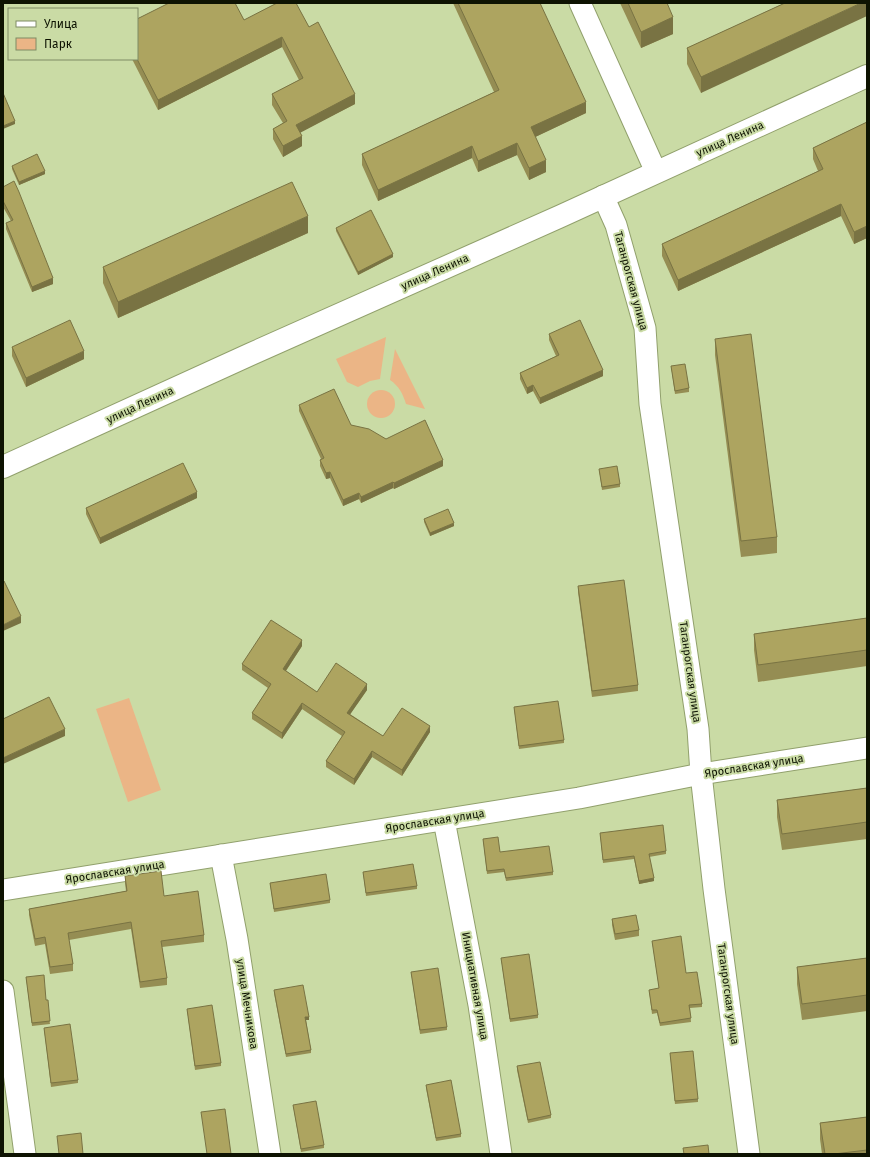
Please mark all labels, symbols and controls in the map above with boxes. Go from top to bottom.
legend [8,8,138,60]
text: Улица [44,17,78,31]
text: Парк [44,37,73,51]
street label: улица Ленина [694,118,766,160]
street label: Таганрогская улица [612,230,650,332]
street label: улица Ленина [399,251,471,293]
street label: улица Ленина [104,384,176,426]
street label: Таганрогская улица [676,621,704,723]
street label: Ярославская улица [704,752,804,780]
street label: Ярославская улица [385,807,485,835]
street label: Ярославская улица [65,858,165,886]
street label: Инициативная улица [459,931,491,1041]
street label: Таганрогская улица [714,943,742,1045]
street label: улица Мечникова [233,958,261,1050]

